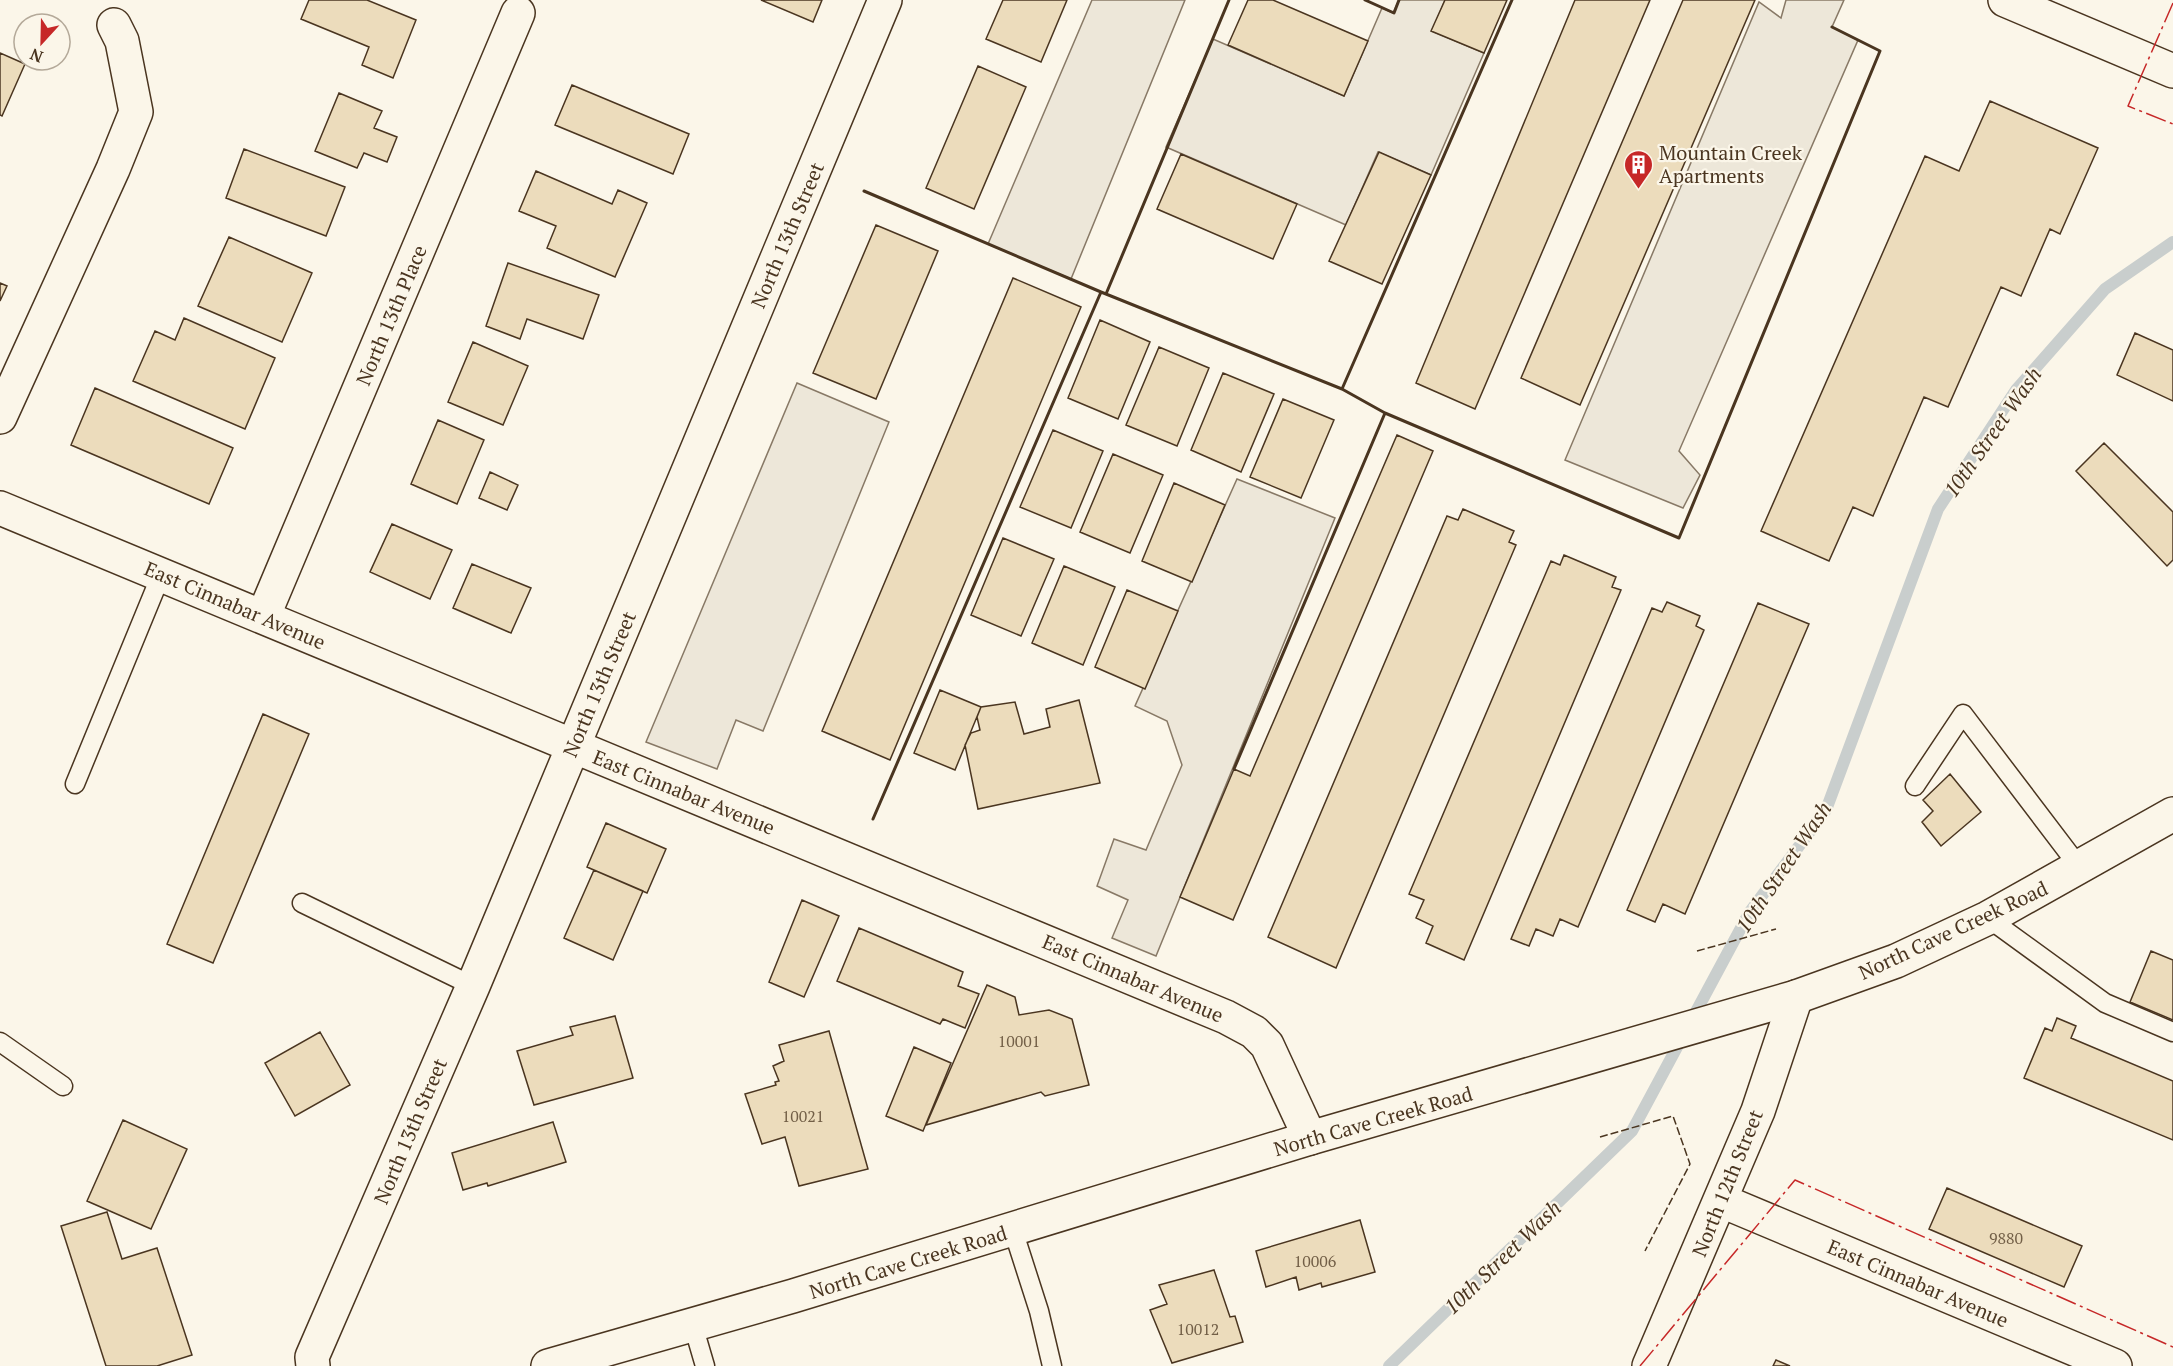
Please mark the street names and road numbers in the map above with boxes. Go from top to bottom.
street label: North 13th Street [744,157,830,312]
street label: North 13th Place [349,241,433,389]
street label: East Cinnabar Avenue [140,555,330,655]
street label: North 13th Street [556,606,642,761]
street label: East Cinnabar Avenue [589,743,779,841]
street label: North Cave Creek Road [1854,874,2052,986]
street label: East Cinnabar Avenue [1038,928,1228,1028]
street label: North 13th Street [367,1053,453,1208]
street label: North Cave Creek Road [1270,1080,1476,1162]
street label: North 12th Street [1685,1105,1769,1260]
street label: North Cave Creek Road [806,1219,1010,1305]
street label: East Cinnabar Avenue [1823,1233,2013,1333]

